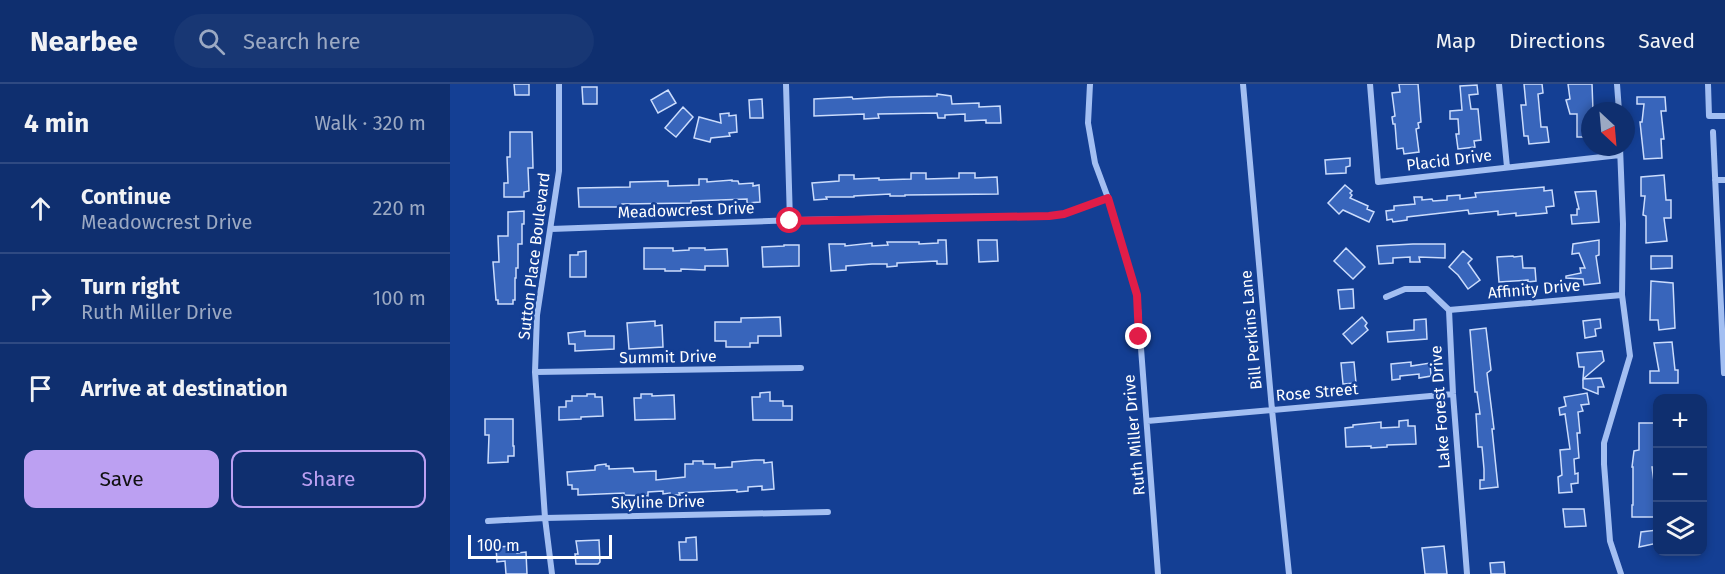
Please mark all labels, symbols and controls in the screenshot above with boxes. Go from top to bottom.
search box [174,14,594,68]
text: Nearbee [30,25,138,58]
icon: search [195,25,228,58]
text: Search here [243,28,360,55]
text: Map [1436,28,1476,54]
text: Directions [1509,28,1605,54]
text: Saved [1638,28,1695,54]
north arrow [1581,102,1635,156]
text: 4 min [24,108,89,139]
text: Walk · 320 m [315,111,426,135]
street label: Placid Drive [1405,145,1493,175]
street label: Sutton Place Boulevard [514,171,554,341]
text: Continue [81,183,171,210]
icon: ahead [24,192,57,225]
text: 220 m [373,196,426,220]
street label: Meadowcrest Drive [617,198,755,222]
route start [776,207,802,233]
text: Meadowcrest Drive [81,210,252,234]
street label: Bill Perkins Lane [1236,269,1266,391]
text: Turn right [81,273,180,300]
street label: Affinity Drive [1487,275,1581,303]
icon: right [24,282,57,315]
text: 100 m [373,286,426,310]
text: Ruth Miller Drive [81,300,233,324]
route end [1125,323,1151,349]
street label: Lake Forest Drive [1426,345,1454,469]
street label: Summit Drive [619,347,717,367]
icon: arrive [24,372,57,405]
street label: Ruth Miller Drive [1119,374,1149,496]
text: Arrive at destination [81,375,288,402]
street label: Rose Street [1275,379,1359,405]
map controls [1653,394,1707,556]
button: + [1653,394,1707,448]
button: − [1653,448,1707,502]
button: Save [24,450,219,508]
button: Share [231,450,426,508]
street label: Skyline Drive [611,492,705,512]
button: layers [1653,502,1707,556]
scale bar [468,532,612,560]
text: 100 m [477,536,520,555]

